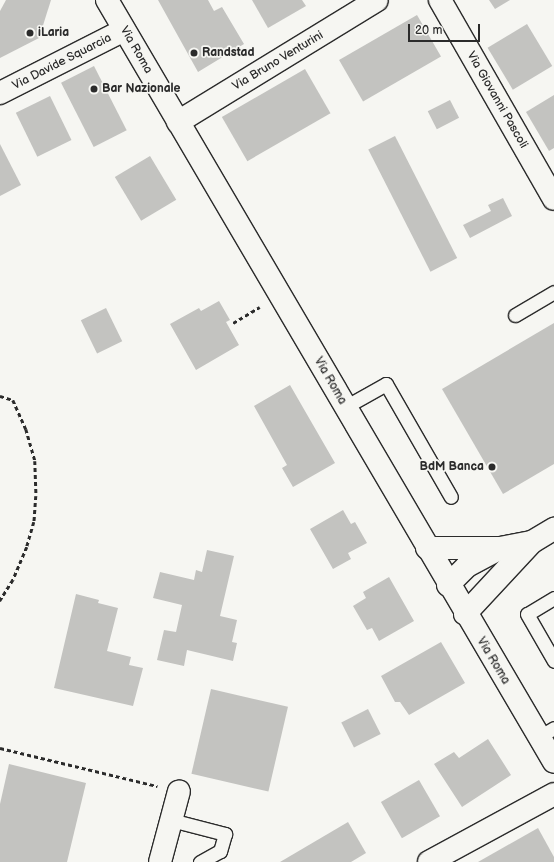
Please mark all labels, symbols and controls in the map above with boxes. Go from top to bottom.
scale bar [410,16,482,42]
text: 20 m [415,23,442,38]
street label: Via Roma [117,24,155,76]
place label: iLaria [38,26,69,40]
marker: iLaria [25,28,35,38]
street label: Via Bruno Venturini [230,28,326,94]
street label: Via Davide Squarcia [10,31,114,93]
place label: Randstad [202,46,254,60]
marker: Randstad [189,48,199,58]
street label: Via Giovanni Pascoli [463,49,531,151]
place label: Bar Nazionale [102,82,180,96]
marker: Bar Nazionale [89,84,99,94]
street label: Via Roma [311,355,349,407]
place label: BdM Banca [419,460,484,474]
marker: BdM Banca [487,462,497,472]
street label: Via Roma [473,635,513,687]

